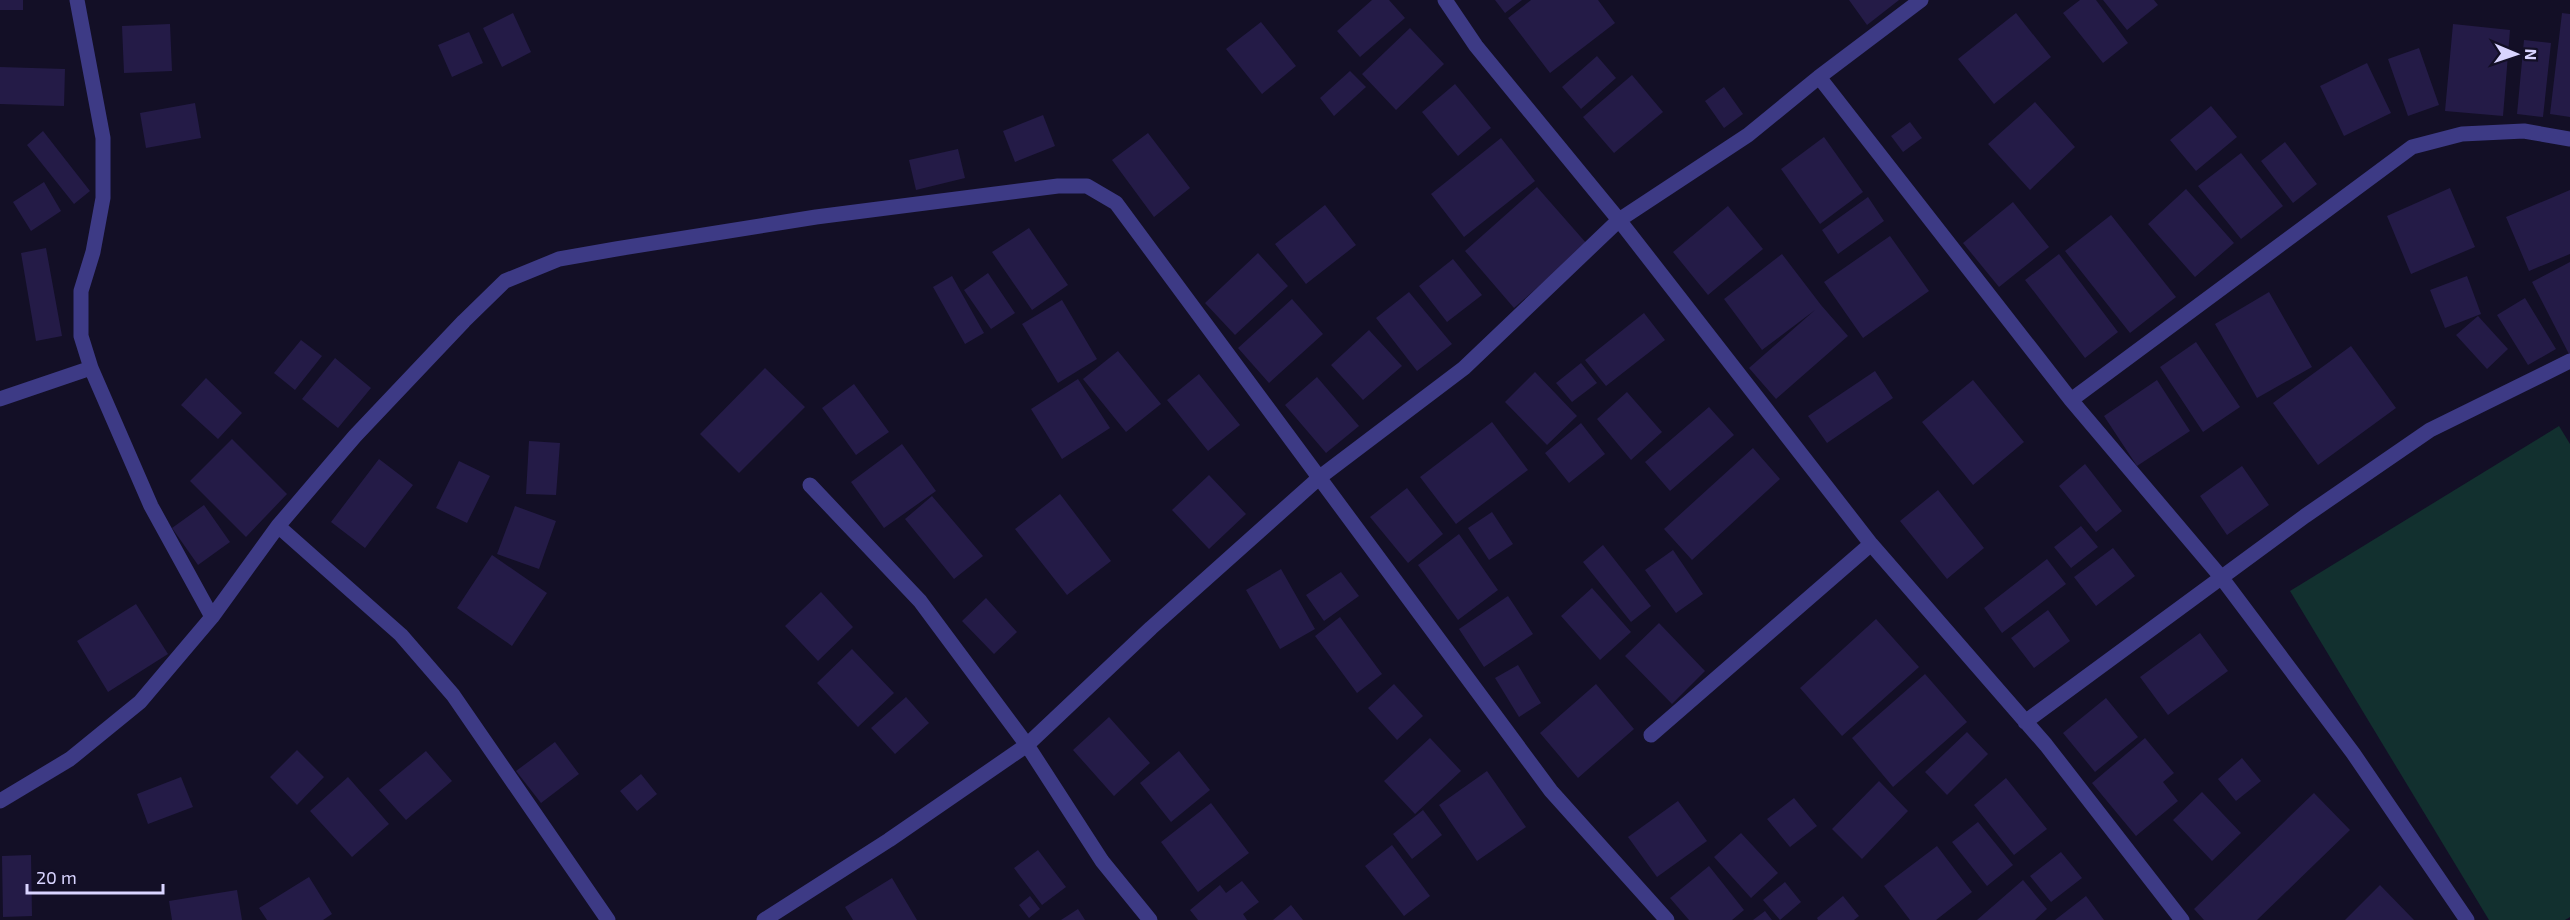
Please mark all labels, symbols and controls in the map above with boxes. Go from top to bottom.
north arrow [2486,24,2546,84]
text: N [2522,48,2541,61]
scale bar [27,857,164,895]
text: 20 m [36,866,77,888]

